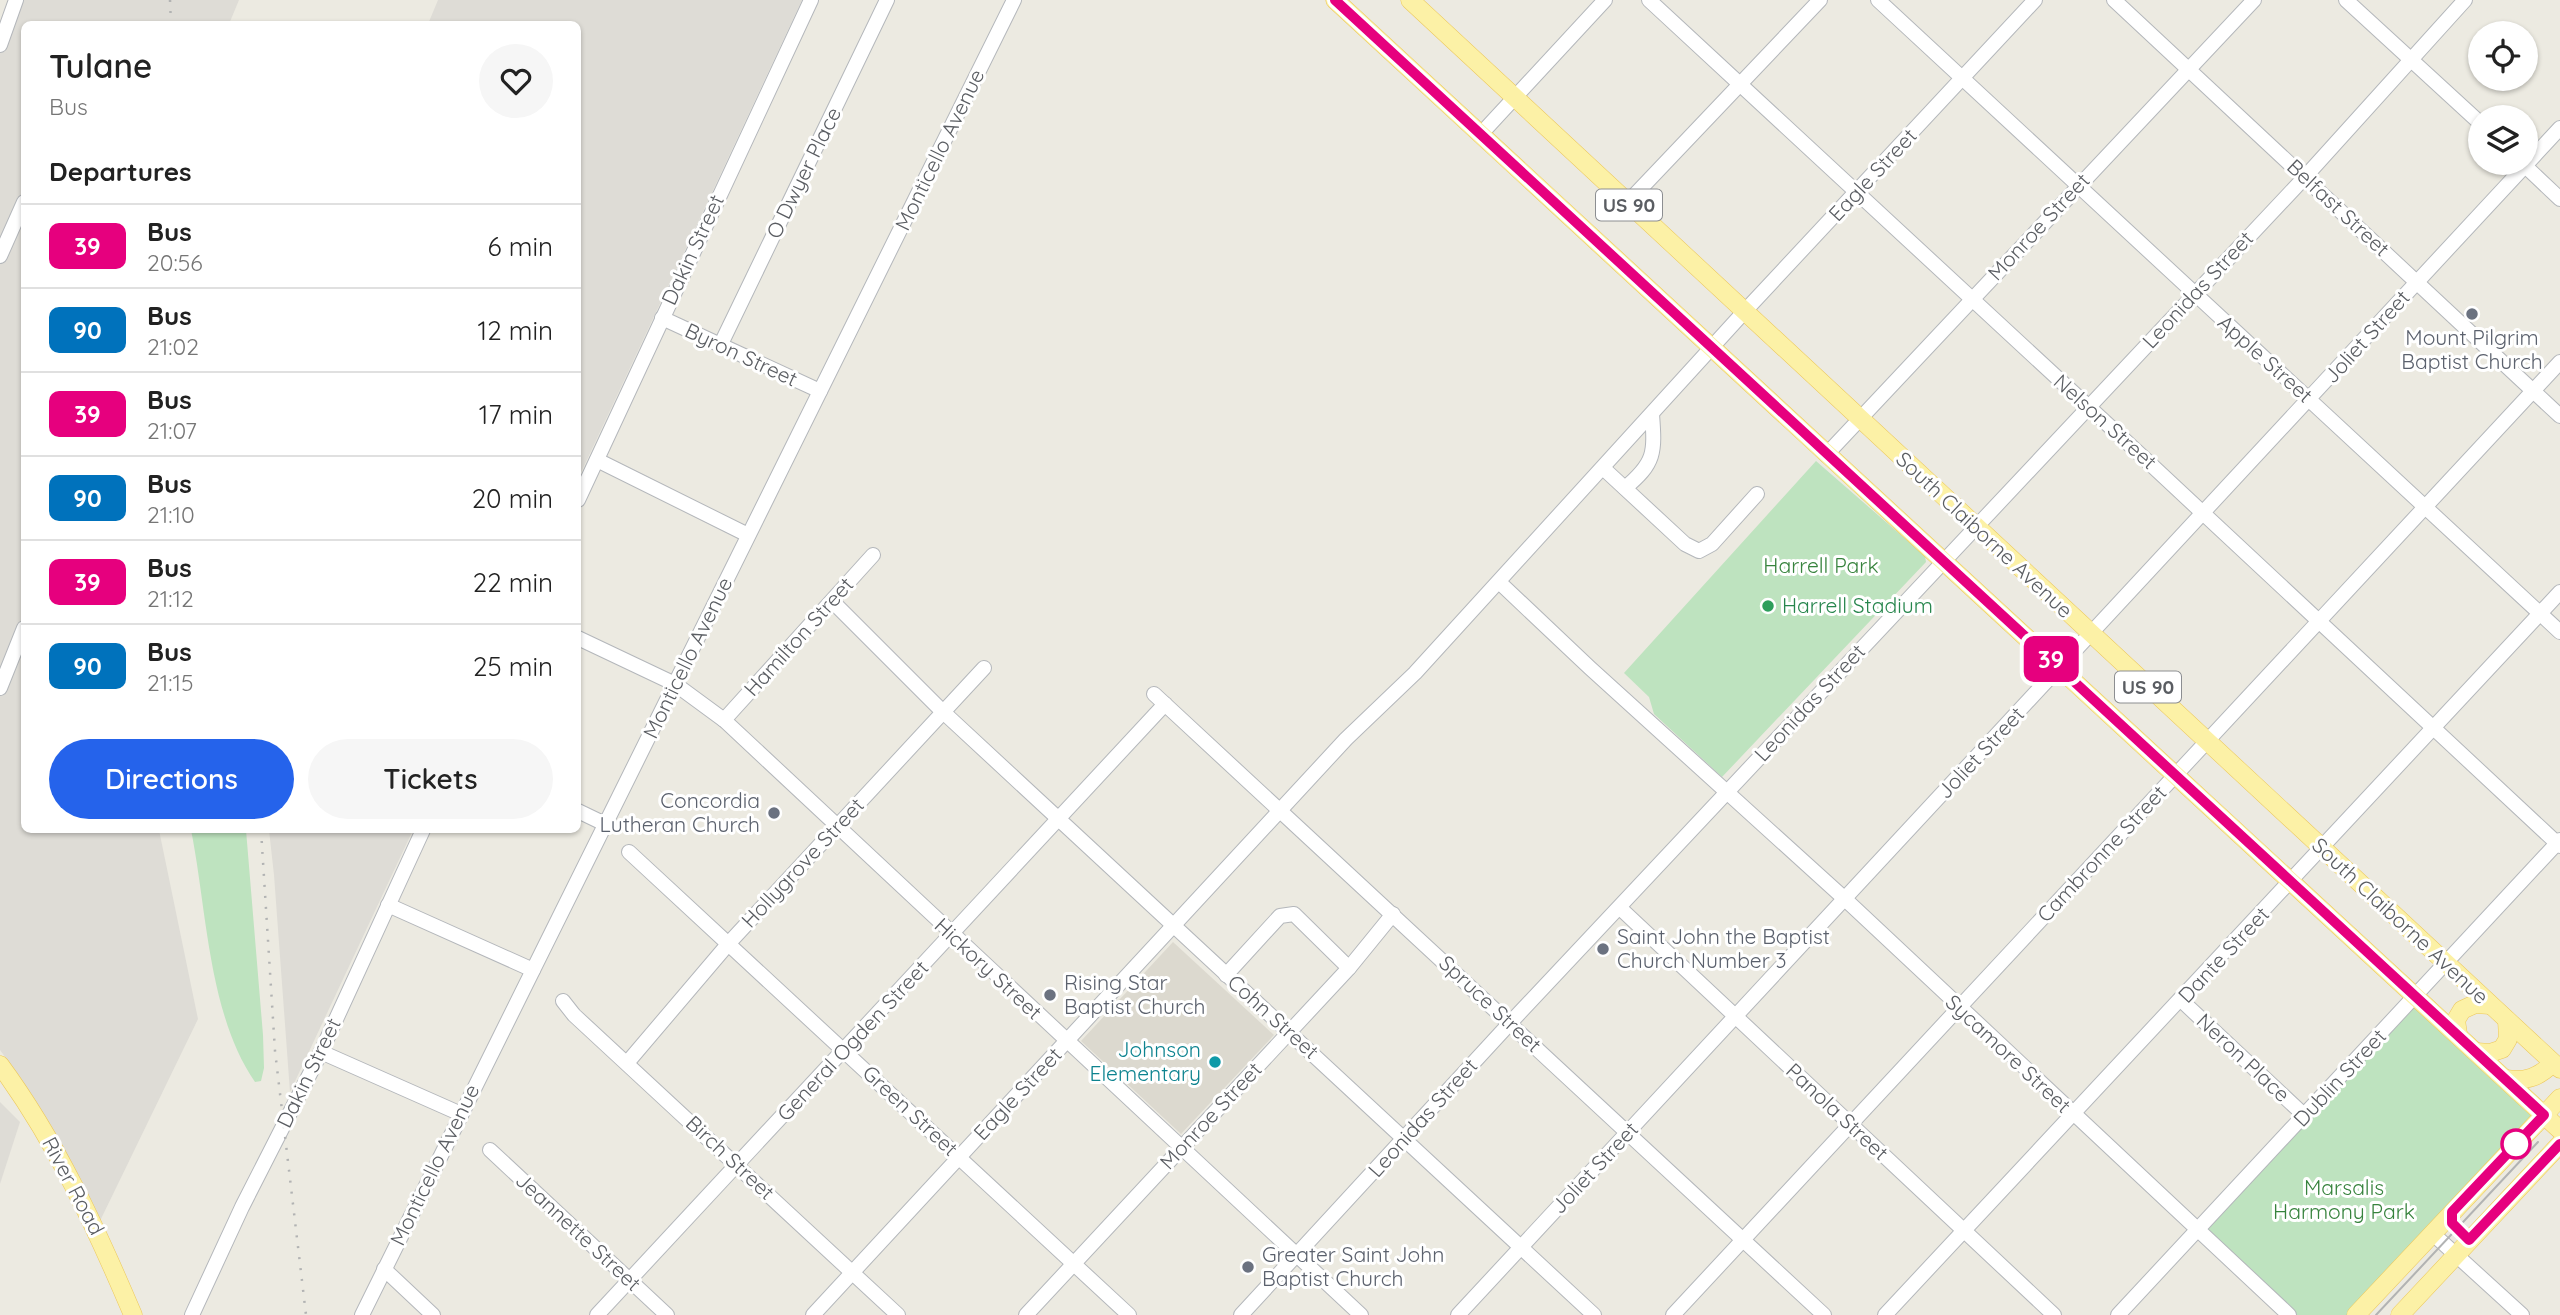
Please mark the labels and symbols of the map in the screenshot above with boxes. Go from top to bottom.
street label: Monticello Avenue [889,65,989,234]
street label: O Dwyer Place [760,103,846,243]
street label: Eagle Street [1823,123,1922,226]
street label: Belfast Street [2282,153,2395,261]
street label: Monroe Street [1982,167,2095,285]
street label: Dakin Street [655,190,729,309]
road number: US 90 [1596,190,1662,220]
street label: Leonidas Street [2136,225,2258,353]
street label: Joliet Street [2318,284,2415,388]
marker: Mount Pilgrim Baptist Church [2464,306,2480,322]
street label: Apple Street [2213,309,2318,408]
street label: Byron Street [681,317,802,391]
place label: Mount Pilgrim Baptist Church [2401,324,2543,374]
street label: Nelson Street [2049,368,2163,474]
street label: South Claiborne Avenue [1891,446,2078,623]
park label: Harrell Park [1763,552,1879,578]
street label: Hamilton Street [738,571,859,701]
street label: Monticello Avenue [637,573,737,742]
place label: Harrell Stadium [1782,592,1933,618]
marker: Harrell Stadium [1760,598,1776,614]
line badge: 39 [2020,636,2082,682]
street label: Leonidas Street [1748,638,1870,766]
road number: US 90 [2115,672,2181,702]
street label: Joliet Street [1931,701,2029,804]
street label: Cambronne Street [2031,779,2171,927]
place label: Concordia Lutheran Church [600,787,760,837]
street label: Hollygrove Street [735,792,869,933]
marker: Concordia Lutheran Church [766,805,782,821]
street label: South Claiborne Avenue [2307,832,2494,1009]
street label: Dante Street [2172,901,2274,1008]
street label: Hickory Street [930,912,1048,1025]
place label: Saint John the Baptist Church Number 3 [1617,923,1830,973]
marker: Saint John the Baptist Church Number 3 [1595,941,1611,957]
street label: Spruce Street [1434,949,1547,1057]
street label: General Ogden Street [771,955,933,1126]
place label: Rising Star Baptist Church [1064,969,1205,1019]
street label: Cohn Street [1223,969,1325,1064]
marker: Rising Star Baptist Church [1042,987,1058,1003]
street label: Sycamore Street [1941,989,2077,1118]
street label: Neron Place [2192,1007,2296,1107]
street label: Dakin Street [270,1013,346,1132]
street label: Dublin Street [2287,1023,2391,1132]
place label: Johnson Elementary [1090,1036,1201,1086]
street label: Eagle Street [968,1042,1067,1145]
street label: Leonidas Street [1362,1053,1482,1182]
marker: Johnson Elementary [1207,1054,1223,1070]
street label: Monroe Street [1154,1056,1267,1174]
street label: Panola Street [1781,1057,1894,1165]
street label: Green Street [857,1059,964,1161]
street label: Monticello Avenue [384,1080,484,1249]
street label: Birch Street [681,1110,780,1205]
street label: Joliet Street [1545,1116,1643,1219]
unlabelled marker [2501,1129,2531,1159]
street label: River Road [37,1132,111,1239]
street label: Jeannette Street [511,1167,647,1296]
park label: Marsalis Harmony Park [2273,1174,2415,1224]
place label: Greater Saint John Baptist Church [1262,1241,1444,1291]
marker: Greater Saint John Baptist Church [1240,1259,1256,1275]

